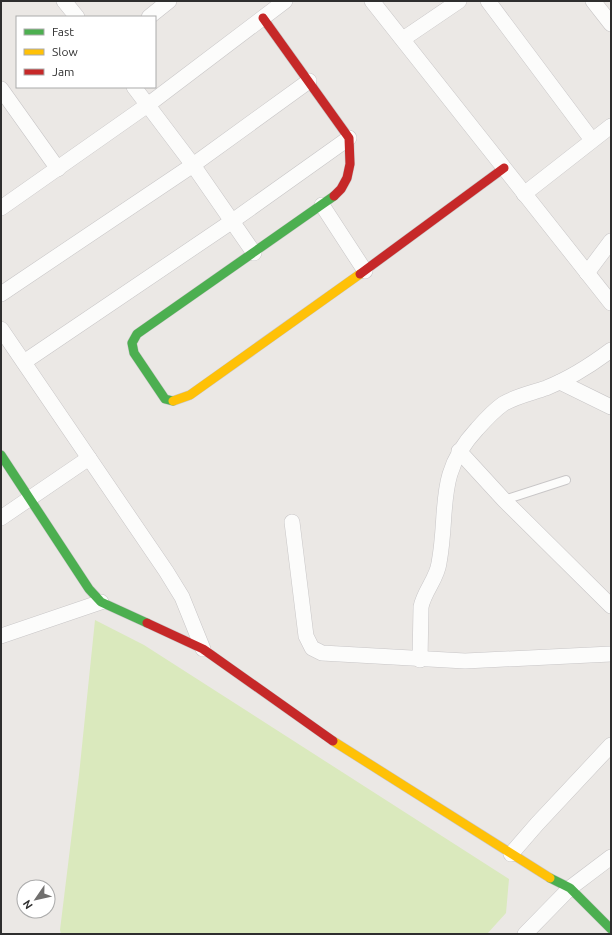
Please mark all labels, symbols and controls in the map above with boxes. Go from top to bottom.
legend [16,16,156,88]
text: Fast [52,25,74,38]
text: Slow [52,45,78,58]
text: Jam [52,65,74,78]
north arrow [16,879,56,919]
text: N [20,898,35,911]

